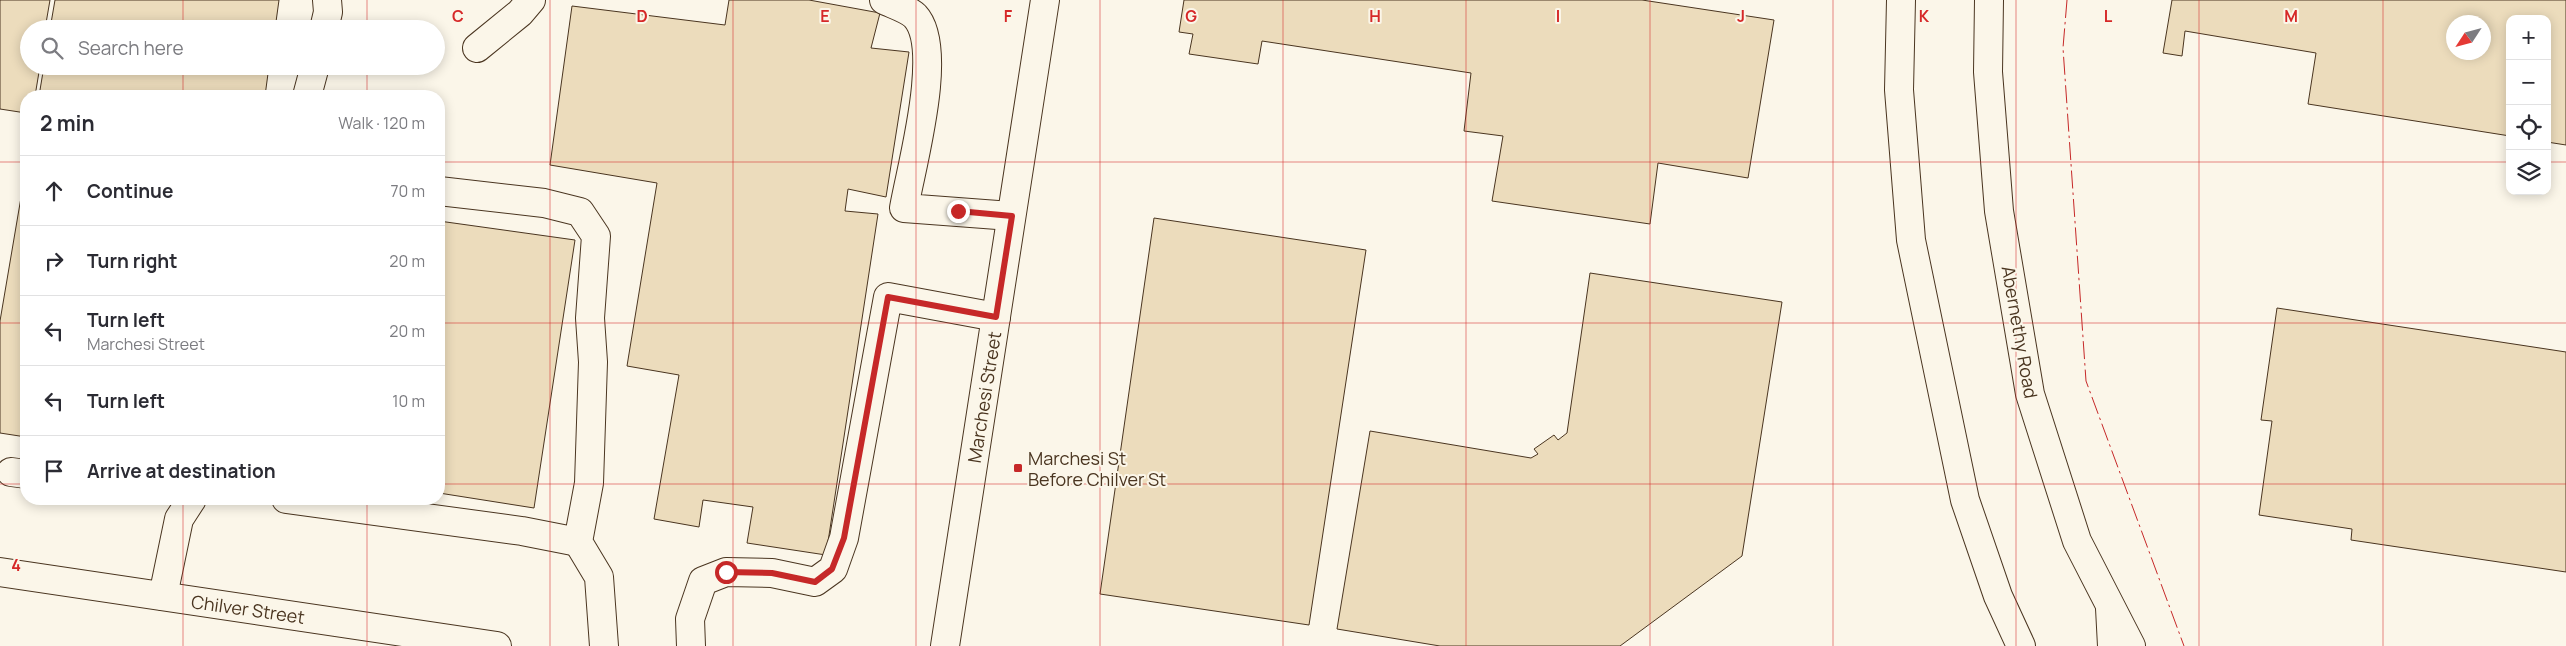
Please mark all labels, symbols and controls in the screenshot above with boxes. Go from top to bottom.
text: C [452,5,464,27]
text: D [636,5,648,27]
text: E [820,5,830,27]
text: F [1004,5,1013,27]
text: G [1185,5,1197,27]
text: H [1369,5,1381,27]
text: I [1556,5,1560,27]
text: J [1737,5,1745,27]
text: K [1919,5,1930,27]
text: L [2104,5,2113,27]
text: M [2284,5,2298,27]
north arrow [2446,15,2491,60]
map controls [2506,15,2551,195]
button: + [2506,15,2551,60]
search box [20,20,445,75]
icon: search [38,34,66,62]
text: Search here [78,35,184,61]
button: − [2506,60,2551,105]
button: locate [2506,105,2551,150]
text: 2 min [40,109,95,137]
text: Walk · 120 m [338,112,425,134]
button: layers [2506,150,2551,195]
icon: ahead [40,177,68,205]
text: Continue [87,178,173,204]
text: 70 m [390,180,425,202]
route end [947,200,970,223]
icon: right [40,247,68,275]
text: Turn right [87,248,177,274]
text: 20 m [389,250,425,272]
street label: Abernethy Road [1997,264,2043,400]
text: Turn left [87,307,165,333]
icon: left [40,317,68,345]
text: 20 m [389,320,425,342]
street label: Marchesi Street [962,330,1006,464]
text: Marchesi Street [87,333,205,355]
icon: left [40,387,68,415]
text: Turn left [87,388,165,414]
text: 10 m [392,390,425,412]
place label: Marchesi St Before Chilver St [1028,446,1166,491]
icon: arrive [40,457,68,485]
text: Arrive at destination [87,458,276,484]
marker: Marchesi St Before Chilver St [1012,462,1024,474]
text: 4 [11,554,21,576]
route start [715,561,738,584]
street label: Chilver Street [190,589,306,629]

